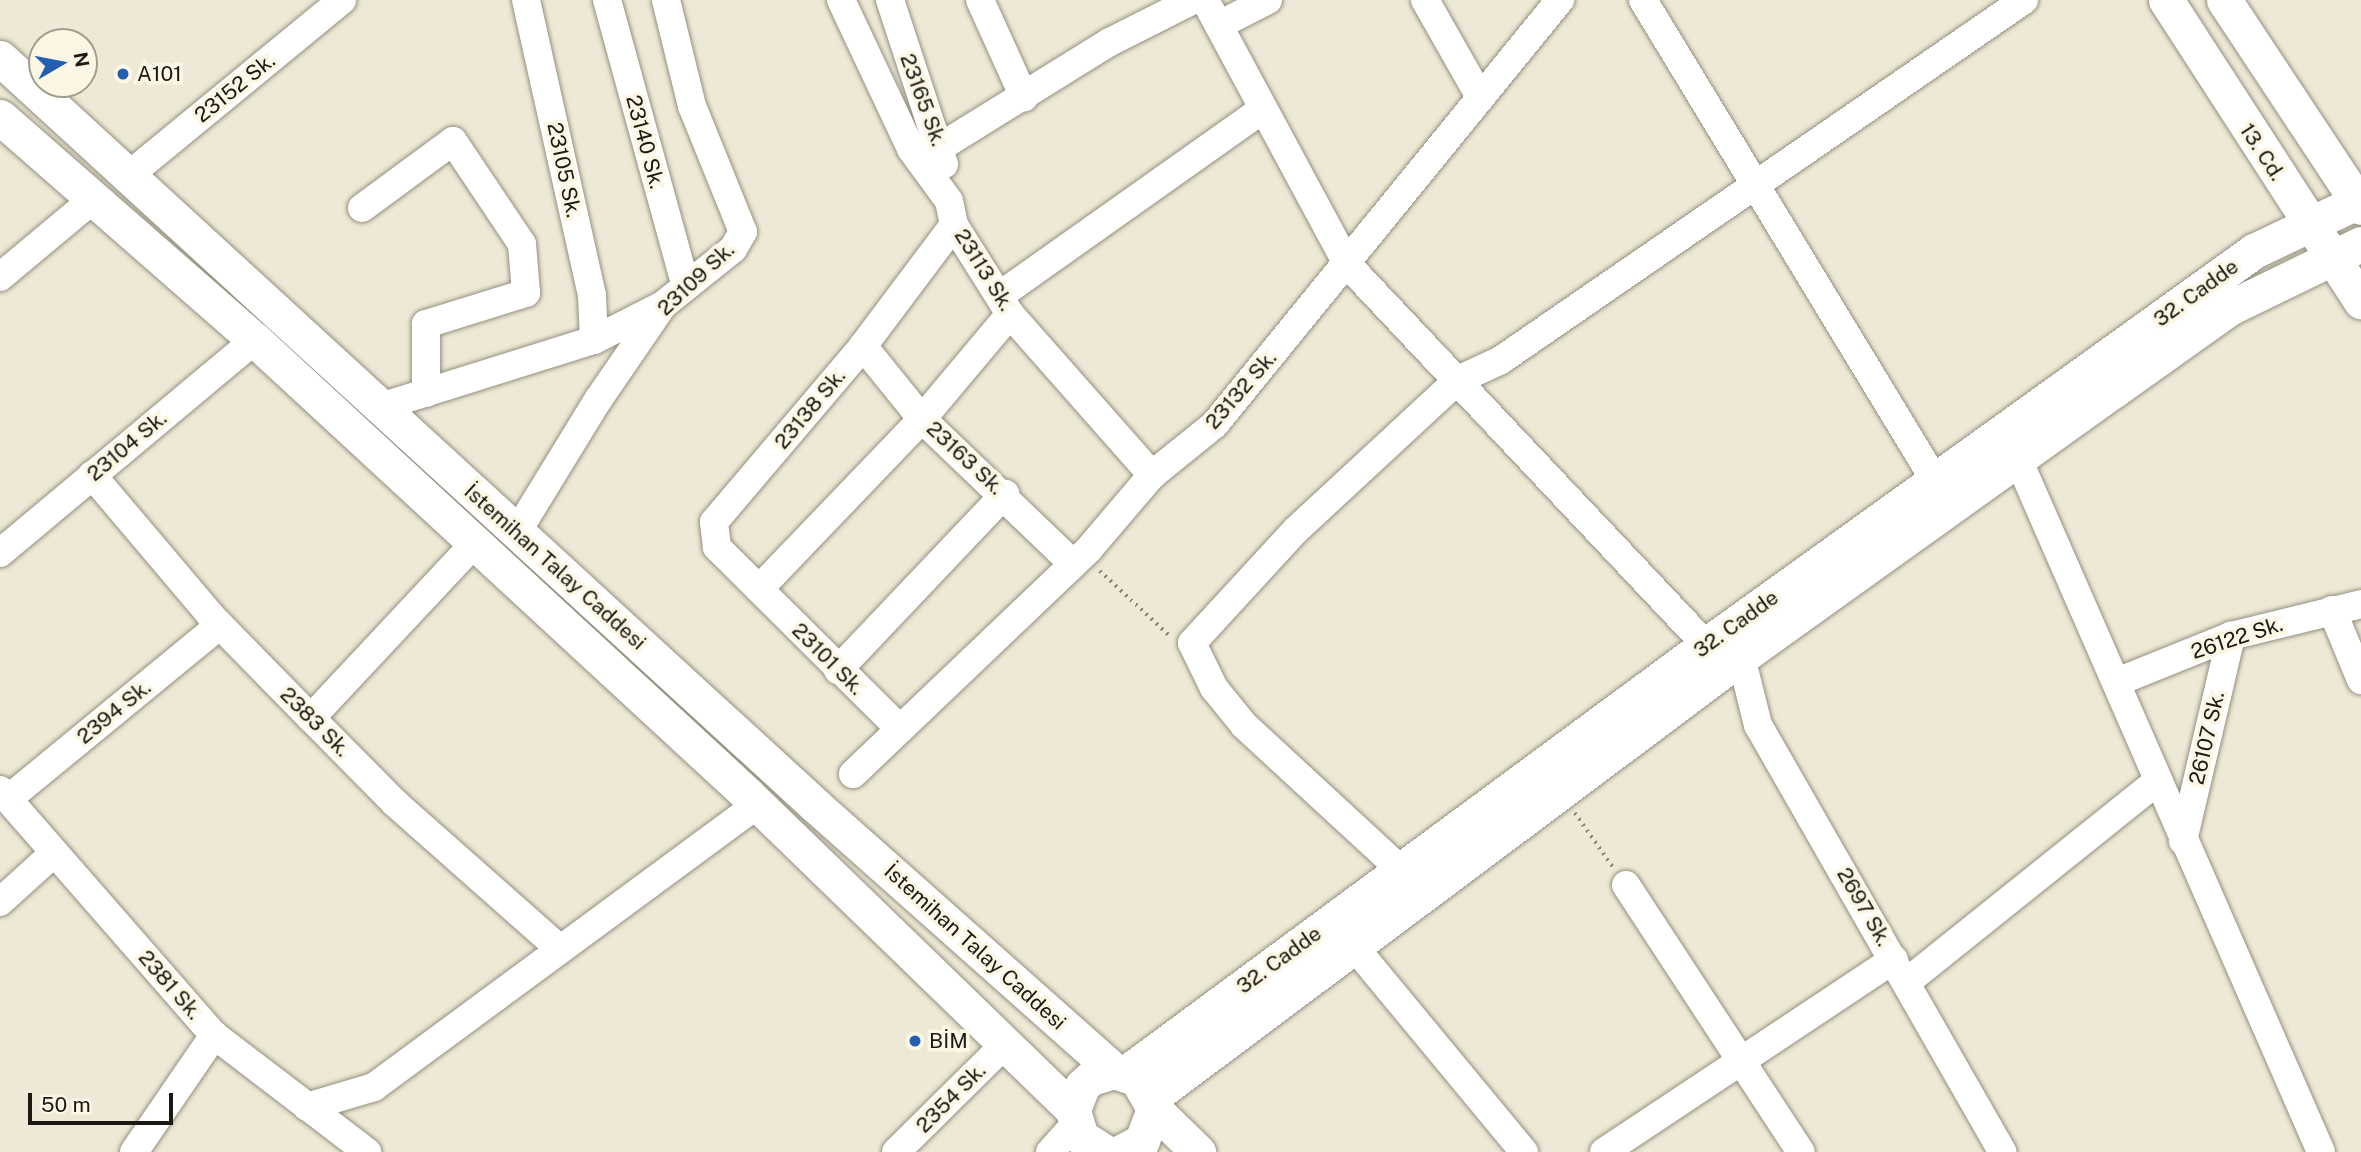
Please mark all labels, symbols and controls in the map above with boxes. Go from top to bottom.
north arrow [28,28,98,98]
street label: 23152 Sk. [190,48,280,128]
text: N [70,50,94,69]
street label: 23165 Sk. [895,50,951,150]
place label: A101 [137,61,182,87]
marker: A101 [115,66,131,82]
street label: 23140 Sk. [620,92,670,192]
street label: 13. Cd. [2234,119,2290,185]
street label: 23105 Sk. [542,120,586,220]
street label: 23113 Sk. [949,224,1019,316]
street label: 23109 Sk. [652,237,740,321]
street label: 32. Cadde [2149,254,2243,332]
street label: 23132 Sk. [1200,346,1282,434]
street label: 23138 Sk. [769,364,851,454]
street label: 23104 Sk. [82,405,172,487]
street label: 23163 Sk. [921,416,1009,500]
street label: İstemihan Talay Caddesi [459,479,651,655]
street label: 32. Cadde [1689,585,1783,663]
street label: 26122 Sk. [2188,611,2286,665]
street label: 23101 Sk. [787,618,869,700]
street label: 2394 Sk. [72,675,156,749]
street label: 2383 Sk. [275,682,355,762]
street label: 26107 Sk. [2184,689,2230,787]
street label: İstemihan Talay Caddesi [879,859,1071,1035]
street label: 2697 Sk. [1831,863,1897,951]
street label: 32. Cadde [1232,921,1326,999]
street label: 2381 Sk. [133,945,207,1025]
place label: BİM [929,1028,968,1054]
marker: BİM [907,1033,923,1049]
street label: 2354 Sk. [911,1058,991,1138]
scale bar [32,1078,177,1122]
text: 50 m [41,1092,91,1117]

